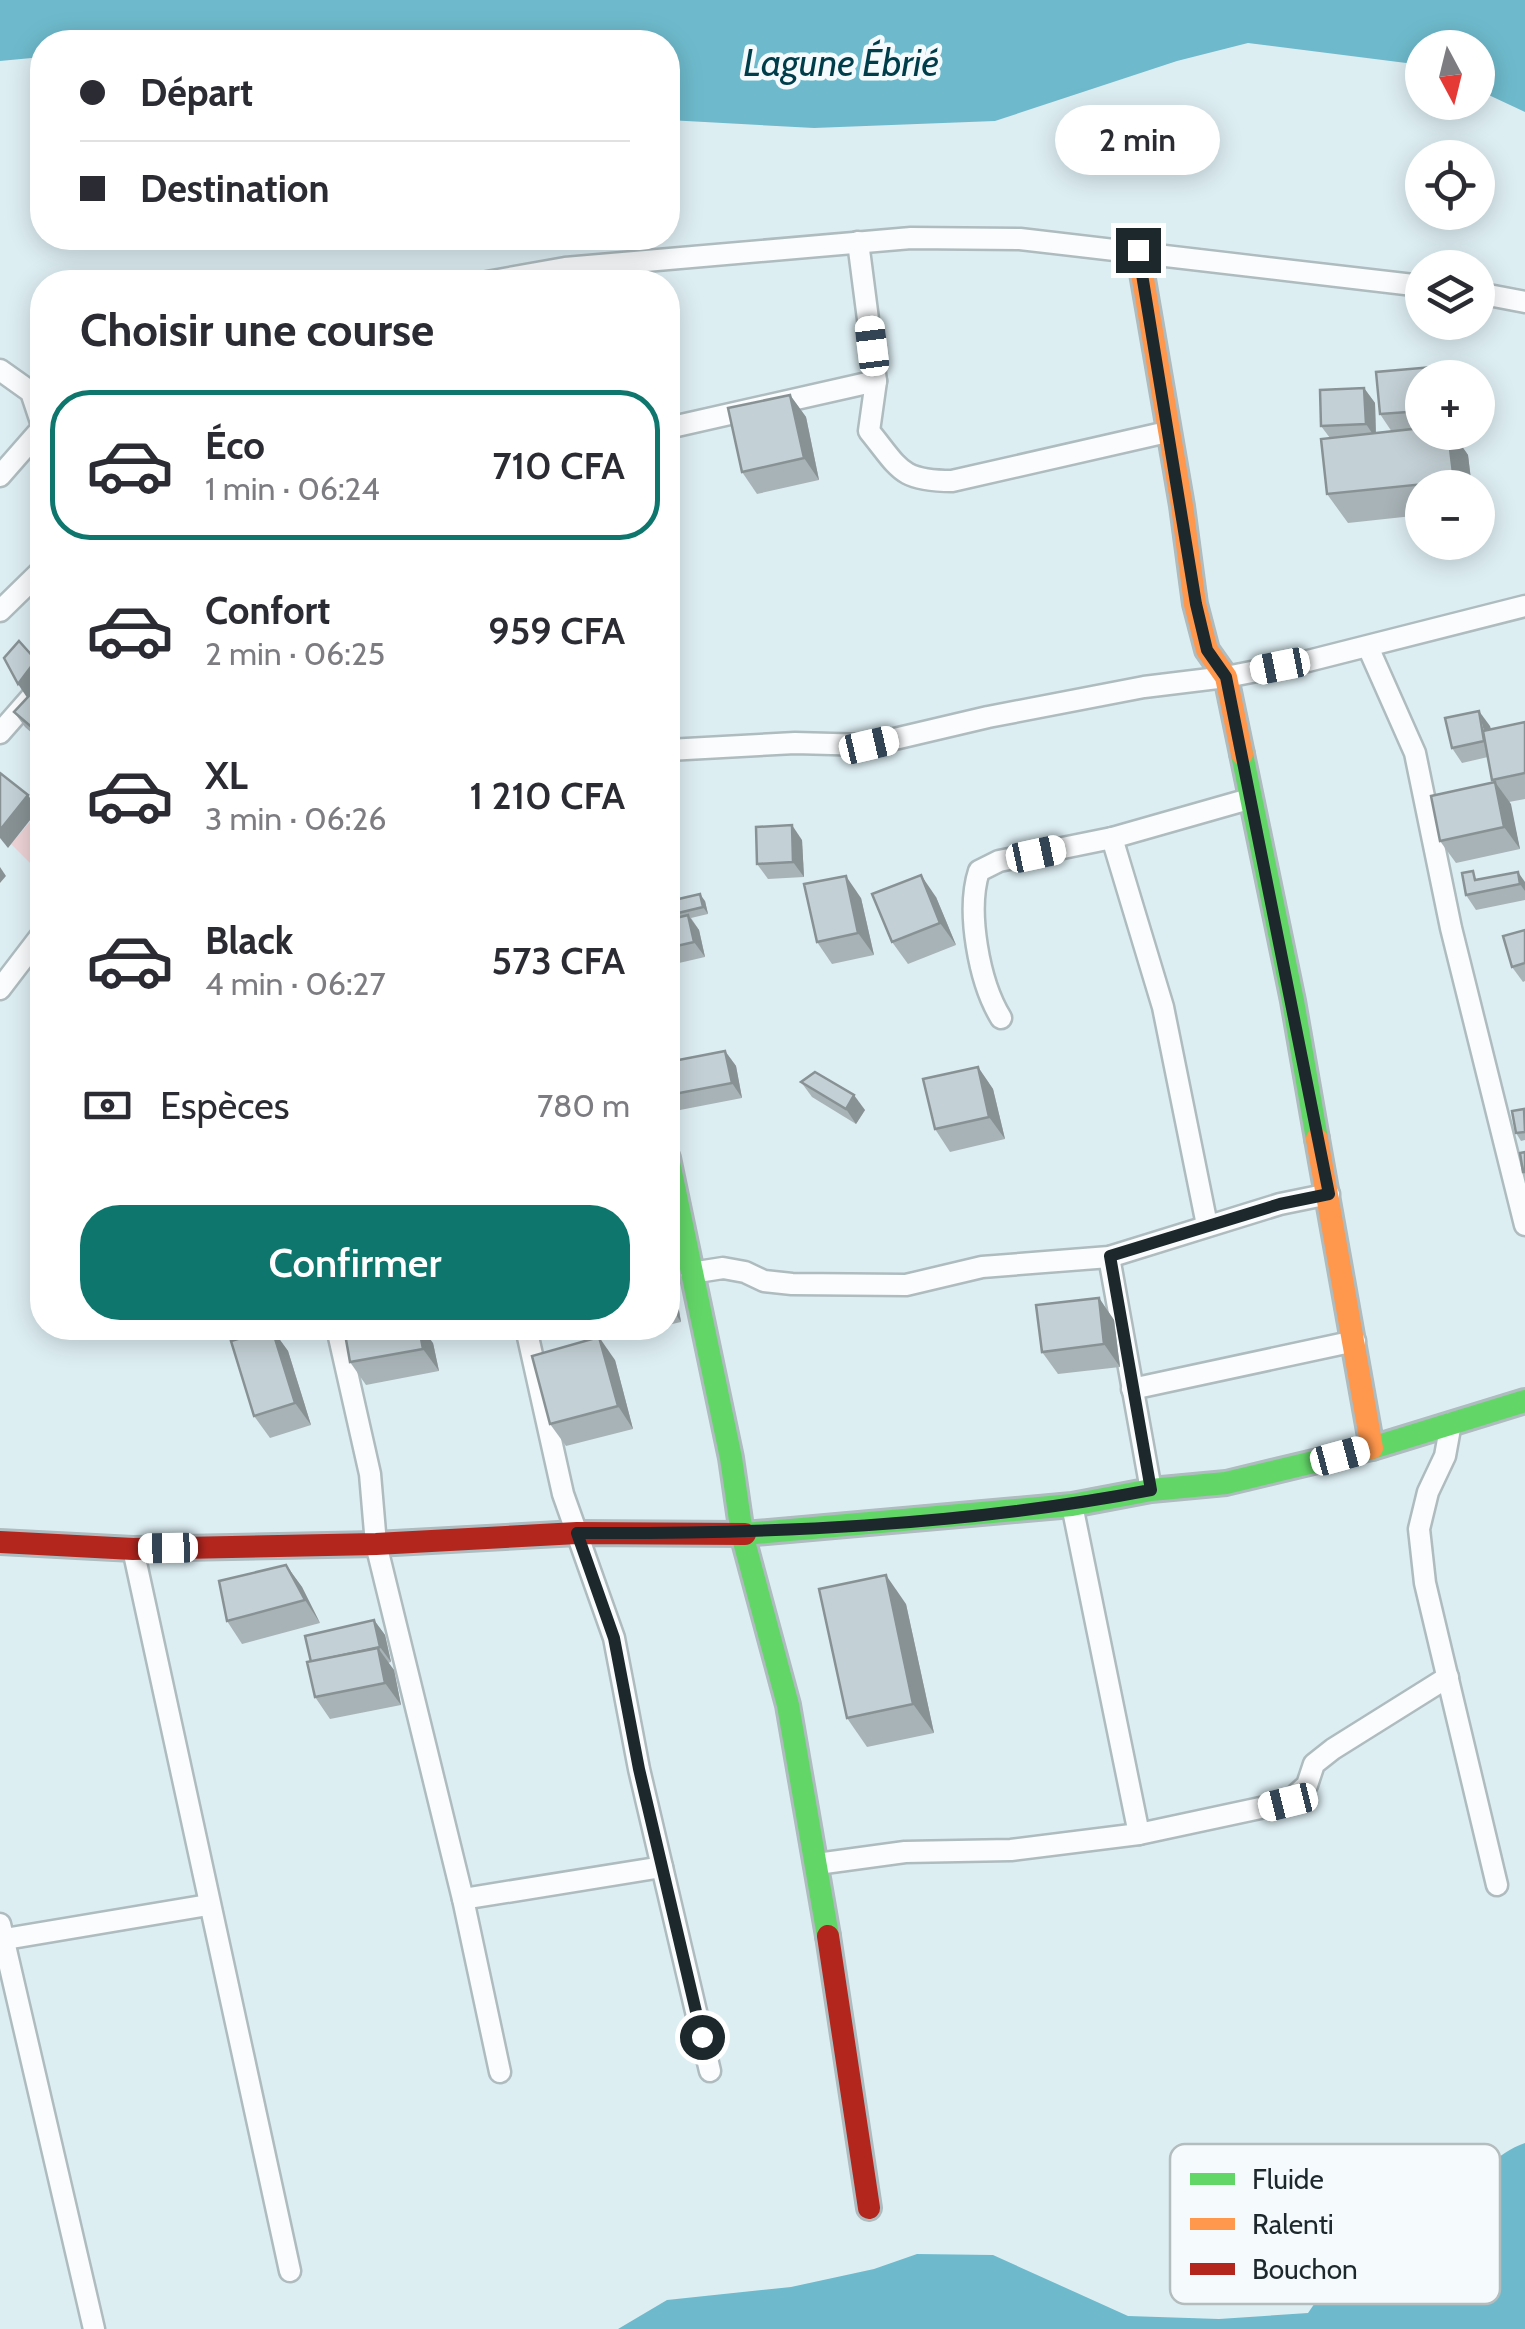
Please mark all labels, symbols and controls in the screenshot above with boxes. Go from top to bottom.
north arrow [1405,30,1495,120]
map controls [1405,30,1495,560]
water label: Lagune Ébrié [743,39,939,86]
text: Départ [140,69,253,116]
callout: 2 min [1056,105,1220,175]
text: 2 min [1099,120,1176,159]
button: locate [1405,140,1495,230]
text: Destination [140,165,329,212]
route end [1116,228,1161,273]
button: layers [1405,250,1495,340]
text: Choisir une course [80,303,434,357]
car [853,314,891,378]
button: + [1405,360,1495,450]
icon: car [85,420,175,510]
text: Éco [205,422,265,469]
text: 710 CFA [492,442,625,489]
text: 1 min · 06:24 [205,469,380,508]
button: − [1405,470,1495,560]
icon: car [85,585,175,675]
text: Confort [205,587,330,634]
text: 959 CFA [488,607,625,654]
text: 2 min · 06:25 [205,634,385,673]
car [1248,646,1312,686]
car [836,724,902,766]
icon: car [85,750,175,840]
text: XL [205,752,248,799]
text: 1 210 CFA [470,772,625,819]
text: 3 min · 06:26 [205,799,386,838]
car [1004,833,1068,875]
icon: car [85,915,175,1005]
text: Black [205,917,293,964]
text: 573 CFA [491,937,625,984]
text: 4 min · 06:27 [205,964,385,1003]
icon: cash [80,1078,135,1133]
text: Espèces [160,1082,289,1129]
text: 780 m [537,1086,630,1125]
button: Confirmer [80,1205,630,1320]
car [1307,1434,1373,1478]
car [138,1532,198,1564]
car [1255,1780,1321,1824]
route start [680,2015,725,2060]
legend [1170,2144,1500,2304]
text: Fluide [1252,2162,1324,2196]
text: Ralenti [1252,2207,1334,2241]
text: Bouchon [1252,2252,1358,2286]

